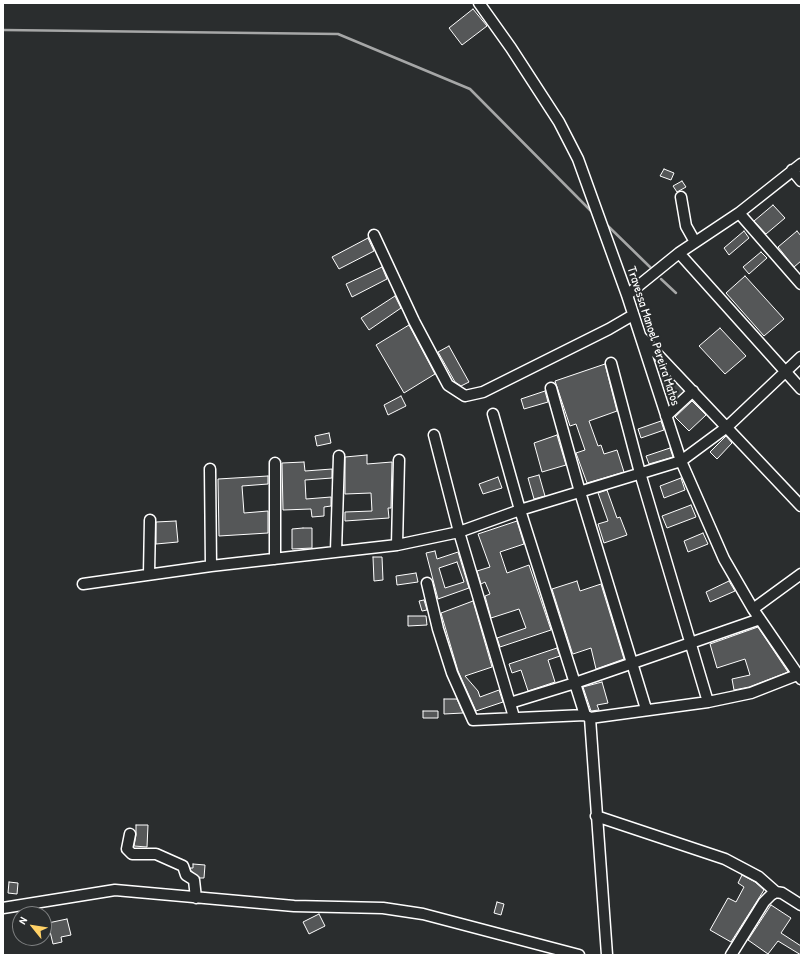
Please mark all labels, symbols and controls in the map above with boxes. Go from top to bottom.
street label: Travessa Manoel Pereira Matos [623,264,683,408]
north arrow [12,906,52,946]
text: N [15,914,30,927]

